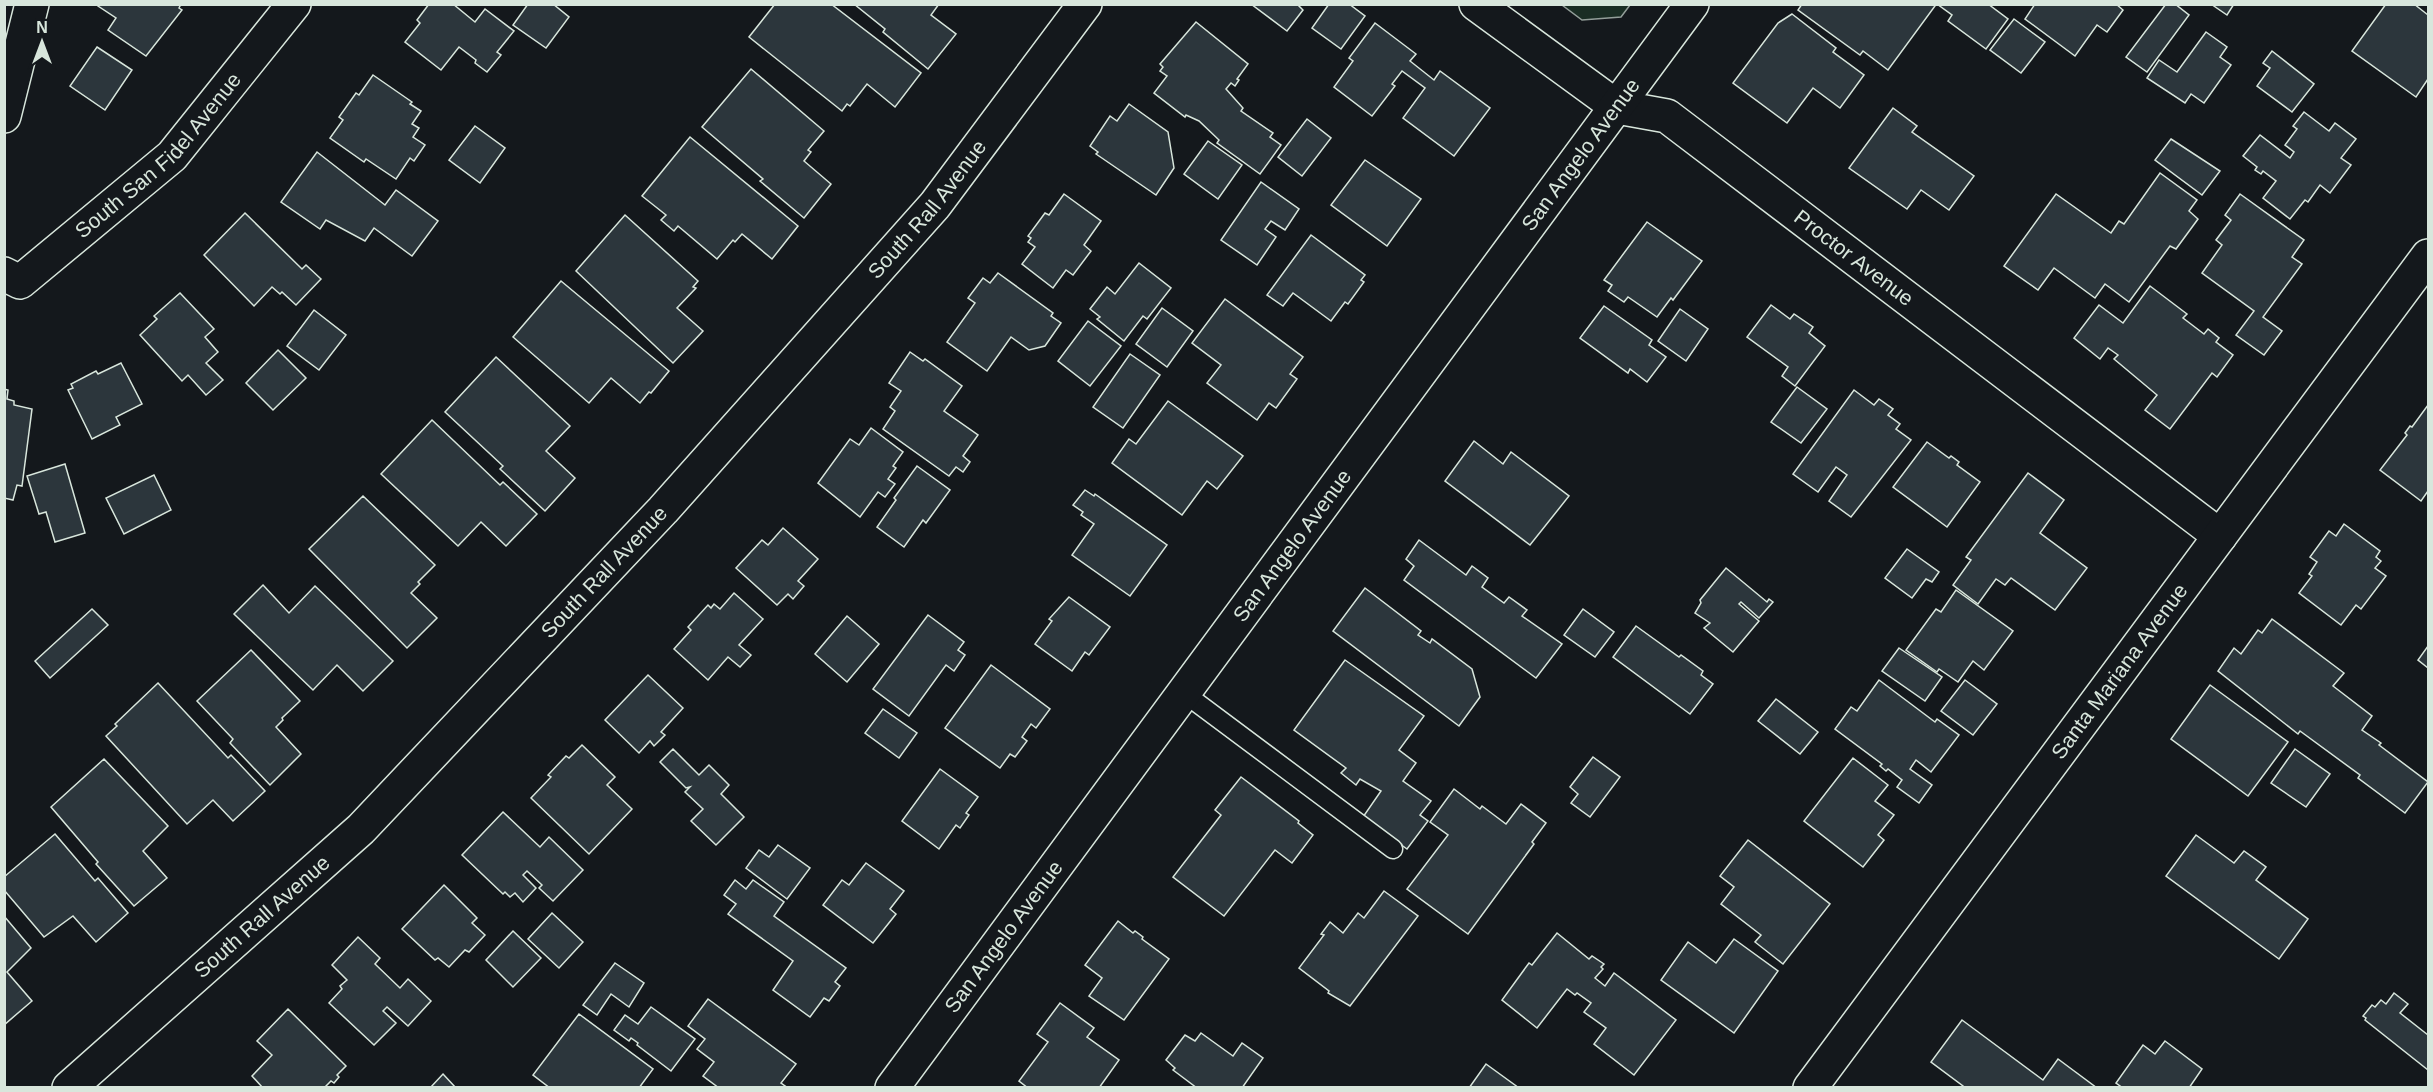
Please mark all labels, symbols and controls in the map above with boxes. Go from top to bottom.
north arrow [12,12,72,72]
text: N [36,19,48,36]
street label: South San Fidel Avenue [71,68,245,242]
street label: San Angelo Avenue [1517,74,1644,235]
street label: South Rall Avenue [863,135,990,283]
street label: Proctor Avenue [1790,205,1918,310]
street label: San Angelo Avenue [1228,465,1355,626]
street label: South Rall Avenue [536,501,671,642]
street label: Santa Mariana Avenue [2047,579,2192,763]
street label: South Rall Avenue [190,851,334,982]
street label: San Angelo Avenue [940,856,1067,1017]

